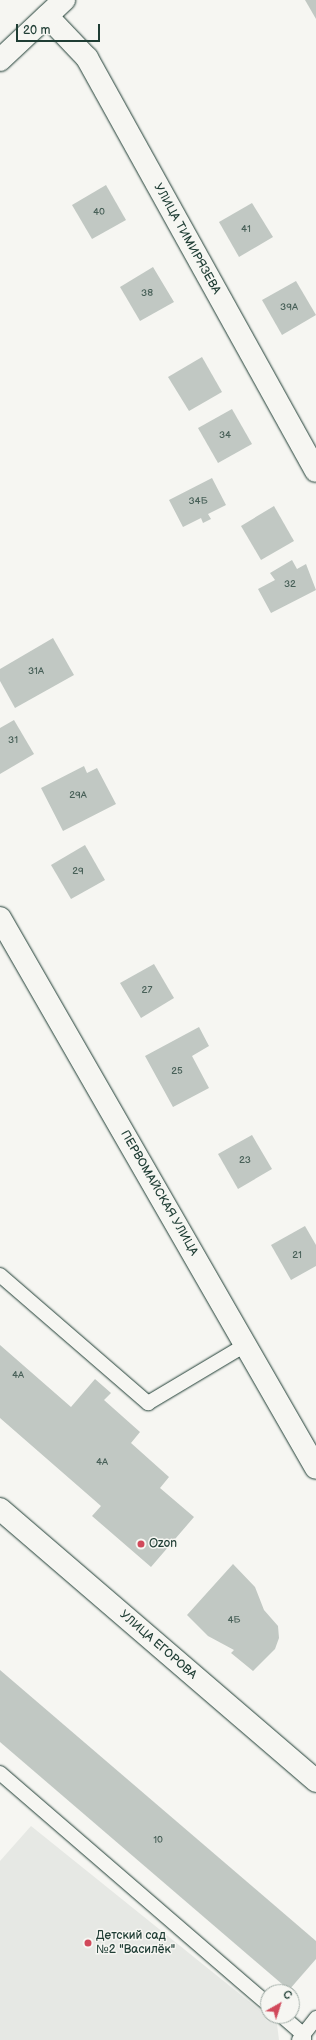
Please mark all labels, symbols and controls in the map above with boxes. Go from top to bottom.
scale bar [18,16,102,42]
text: 20 m [23,23,50,38]
street label: УЛИЦА ТИМИРЯЗЕВА [151,181,223,297]
house number: 40 [93,207,105,219]
house number: 41 [241,224,251,236]
house number: 38 [141,288,153,300]
house number: 39А [280,302,298,314]
house number: 34 [219,430,231,442]
house number: 34Б [188,496,208,508]
house number: 32 [284,579,296,591]
house number: 31А [28,666,44,678]
house number: 31 [8,735,18,747]
house number: 29А [69,790,87,802]
house number: 29 [72,866,84,878]
house number: 27 [142,985,152,997]
house number: 25 [171,1066,183,1078]
street label: ПЕРВОМАЙСКАЯ УЛИЦА [117,1128,201,1258]
house number: 23 [239,1155,251,1167]
house number: 21 [292,1250,302,1262]
house number: 4А [12,1370,24,1382]
house number: 4А [96,1457,108,1469]
place label: Ozon [149,1537,177,1551]
marker: Ozon [136,1539,146,1549]
street label: УЛИЦА ЕГОРОВА [116,1608,200,1682]
house number: 4Б [227,1615,241,1627]
house number: 10 [153,1835,163,1847]
place label: Детский сад №2 "Василёк" [96,1929,175,1957]
marker: Детский сад №2 "Василёк" [83,1938,93,1948]
north arrow [260,1984,300,2024]
text: С [280,1988,294,2003]

